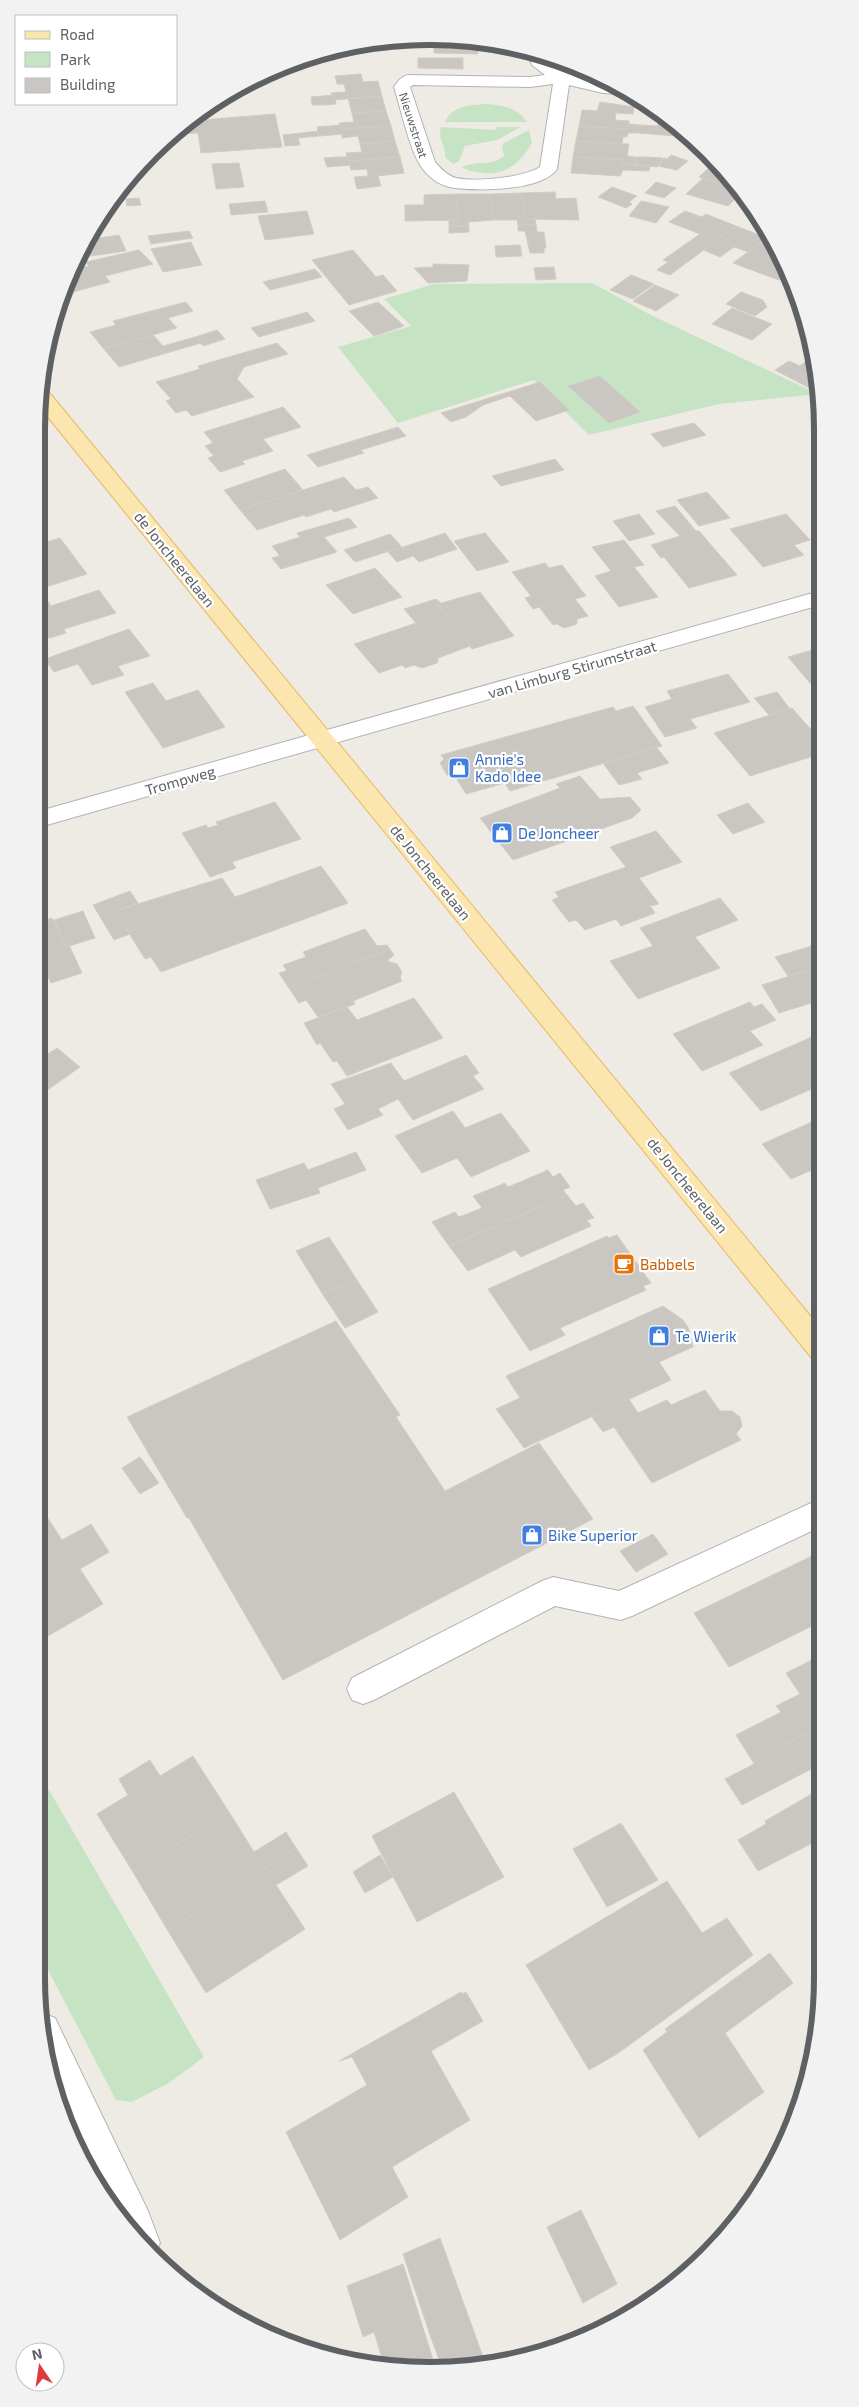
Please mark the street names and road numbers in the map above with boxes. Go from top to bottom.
street label: Nieuwstraat [397,91,431,160]
street label: de Joncheerelaan [131,508,219,610]
street label: van Limburg Stirumstraat [486,636,659,702]
street label: Trompweg [143,761,218,799]
street label: de Joncheerelaan [387,821,475,923]
street label: de Joncheerelaan [644,1134,732,1236]

